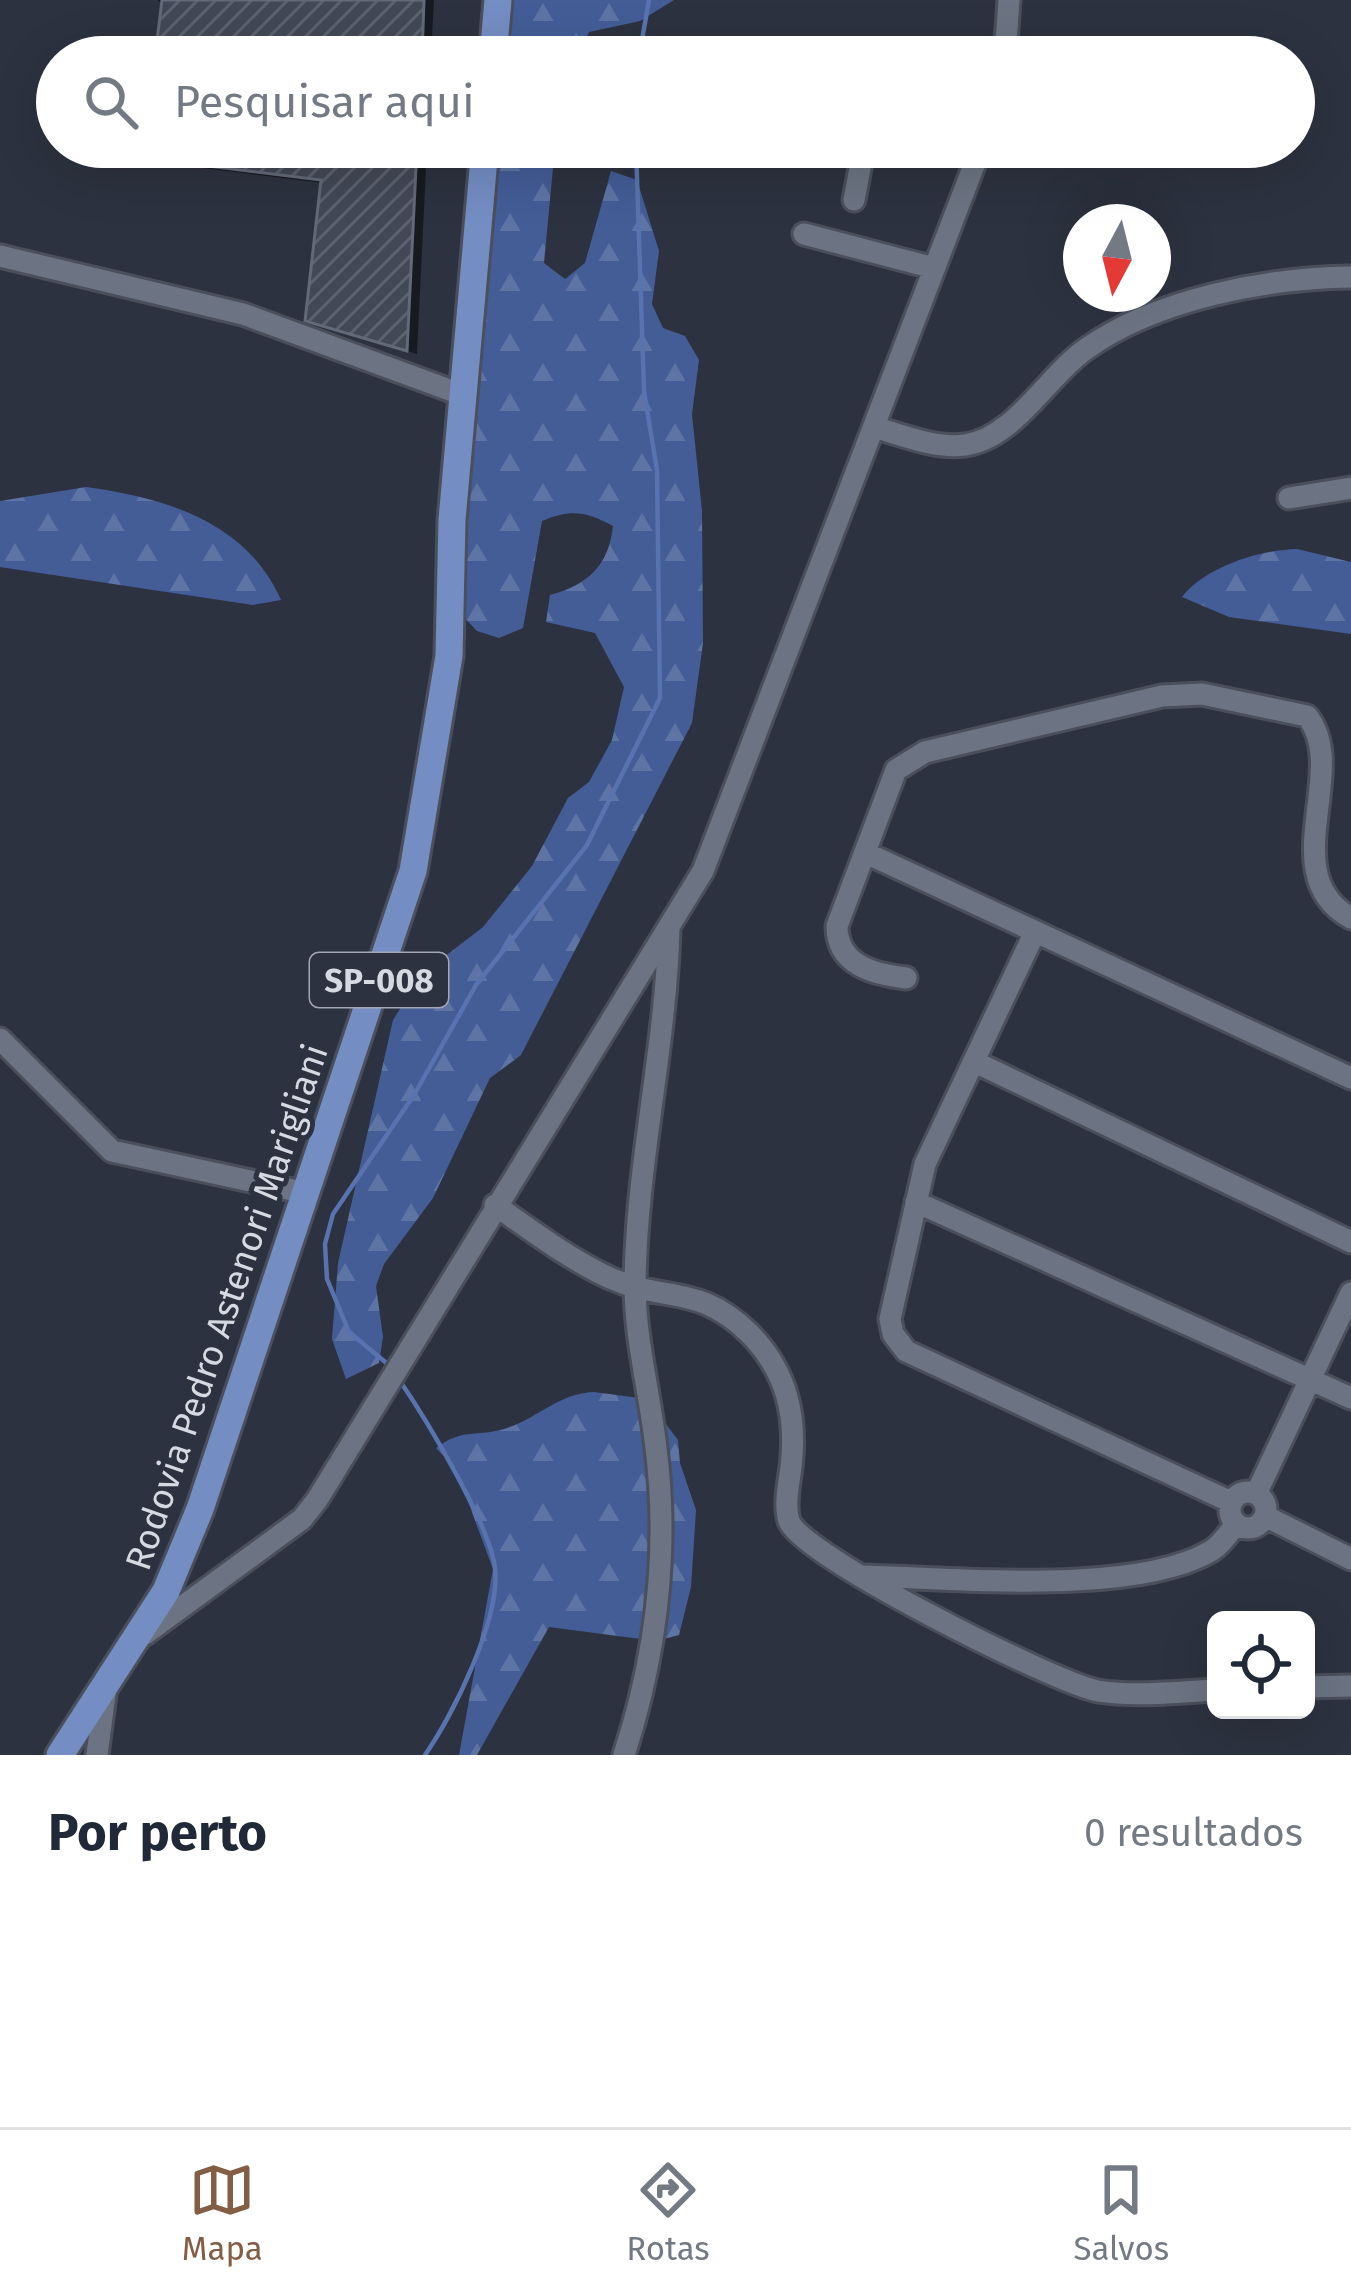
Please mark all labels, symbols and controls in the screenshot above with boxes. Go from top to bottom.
search box [36,36,1315,168]
icon: search [78,69,144,135]
text: Pesquisar aqui [174,75,475,129]
north arrow [1063,204,1171,312]
road number: SP-008 [310,953,448,1007]
street label: Rodovia Pedro Astenori Marigliani [116,1039,338,1576]
map controls [1207,1611,1315,1719]
button: locate [1207,1611,1315,1719]
text: Por perto [48,1802,267,1864]
text: 0 resultados [1084,1810,1303,1856]
tab: Mapa [182,2157,263,2269]
tab: Rotas [626,2157,710,2269]
tab: Salvos [1073,2157,1169,2269]

